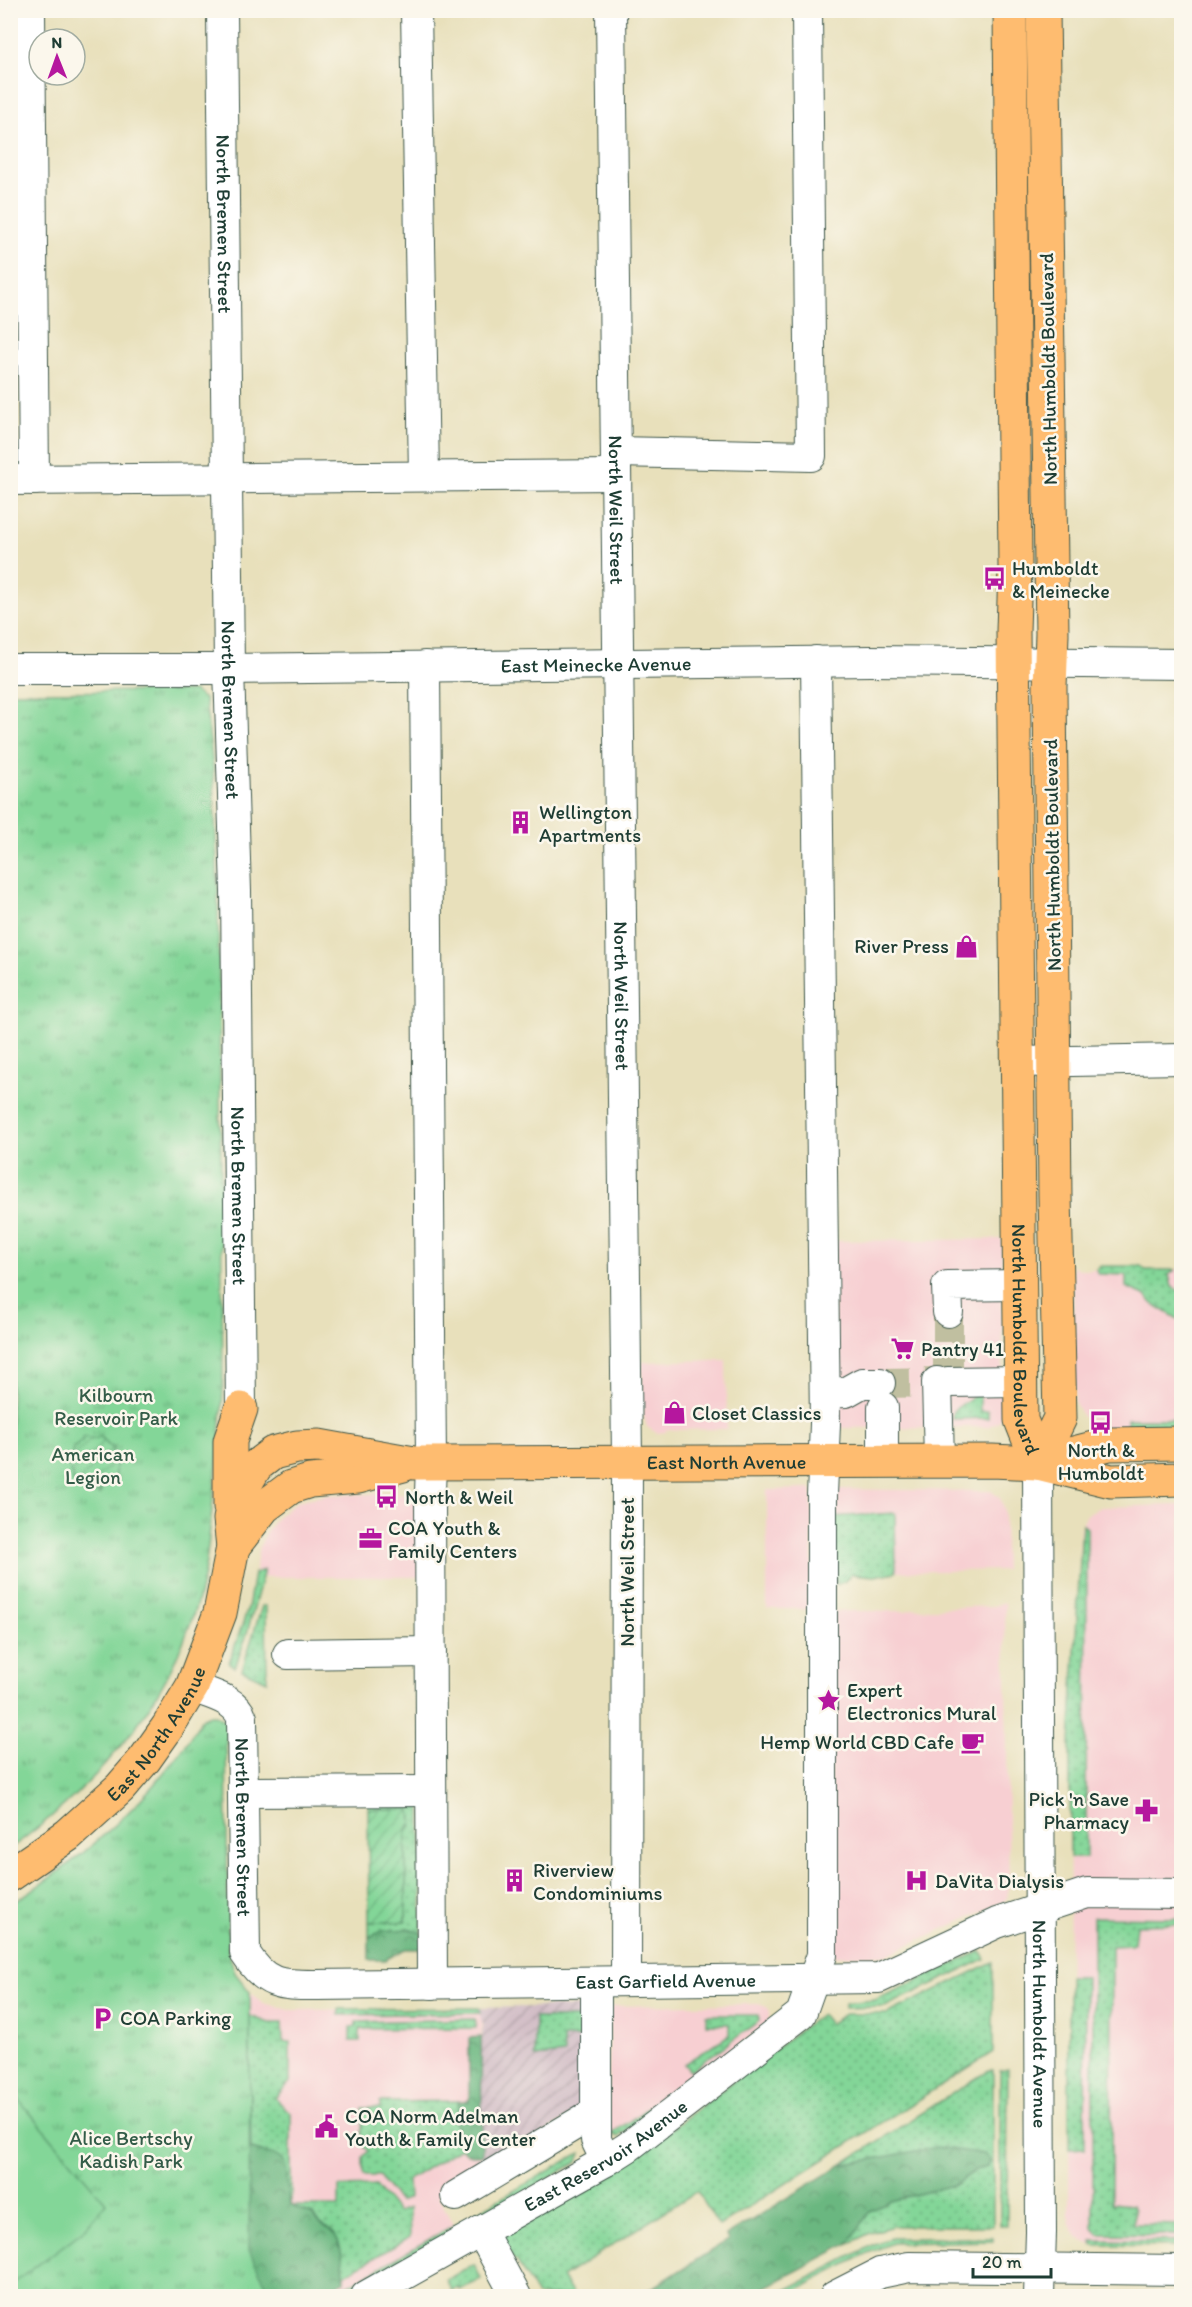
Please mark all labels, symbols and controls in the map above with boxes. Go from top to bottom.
north arrow [27,27,87,87]
text: N [51,33,62,52]
street label: North Bremen Street [211,134,237,314]
street label: North Humboldt Boulevard [1034,252,1062,485]
street label: North Weil Street [604,435,629,585]
place label: Humboldt & Meinecke [1012,556,1110,603]
bus stop icon: Humboldt & Meinecke [981,566,1007,592]
street label: North Bremen Street [216,620,245,800]
street label: East Meinecke Avenue [500,651,691,678]
street label: North Humboldt Boulevard [1038,738,1066,971]
place label: Wellington Apartments [539,800,641,847]
building icon: Wellington Apartments [508,810,534,836]
street label: North Weil Street [609,921,635,1071]
shop icon: River Press [954,933,980,959]
place label: River Press [854,934,949,958]
street label: North Bremen Street [226,1106,252,1285]
street label: North Humboldt Boulevard [1007,1223,1046,1458]
supermarket icon: Pantry 41 [890,1336,916,1362]
place label: Pantry 41 [921,1337,1004,1361]
park label: Kilbourn Reservoir Park [54,1383,178,1430]
shop icon: Closet Classics [661,1400,687,1426]
place label: Closet Classics [692,1401,821,1425]
bus stop icon: North & Humboldt [1088,1409,1114,1435]
place label: North & Humboldt [1058,1438,1145,1485]
park label: American Legion [52,1442,134,1489]
street label: East North Avenue [647,1450,806,1474]
bus stop icon: North & Weil [374,1484,400,1510]
place label: North & Weil [405,1485,514,1509]
street label: North Weil Street [615,1497,639,1647]
place label: COA Youth & Family Centers [388,1516,517,1563]
office icon: COA Youth & Family Centers [357,1526,383,1552]
street label: East North Avenue [101,1663,211,1807]
place label: Expert Electronics Mural [847,1678,997,1725]
place icon: Expert Electronics Mural [816,1688,842,1714]
cafe icon: Hemp World CBD Cafe [959,1729,985,1755]
place label: Hemp World CBD Cafe [760,1730,954,1754]
street label: North Bremen Street [230,1737,257,1917]
place label: Pick 'n Save Pharmacy [1028,1787,1130,1834]
pharmacy icon: Pick 'n Save Pharmacy [1134,1798,1160,1824]
place label: Riverview Condominiums [533,1858,663,1905]
building icon: Riverview Condominiums [502,1868,528,1894]
hospital icon: DaVita Dialysis [904,1868,930,1894]
place label: DaVita Dialysis [935,1869,1064,1893]
street label: North Humboldt Avenue [1028,1920,1053,2128]
street label: East Garfield Avenue [575,1968,756,1994]
parking icon: COA Parking [89,2005,115,2031]
place label: COA Parking [120,2006,232,2030]
street label: East Reservoir Avenue [519,2094,692,2217]
place label: COA Norm Adelman Youth & Family Center [345,2104,536,2151]
public building icon: COA Norm Adelman Youth & Family Center [314,2114,340,2140]
park label: Alice Bertschy Kadish Park [69,2126,193,2173]
scale bar [973,2241,1051,2279]
text: 20 m [982,2251,1022,2273]

